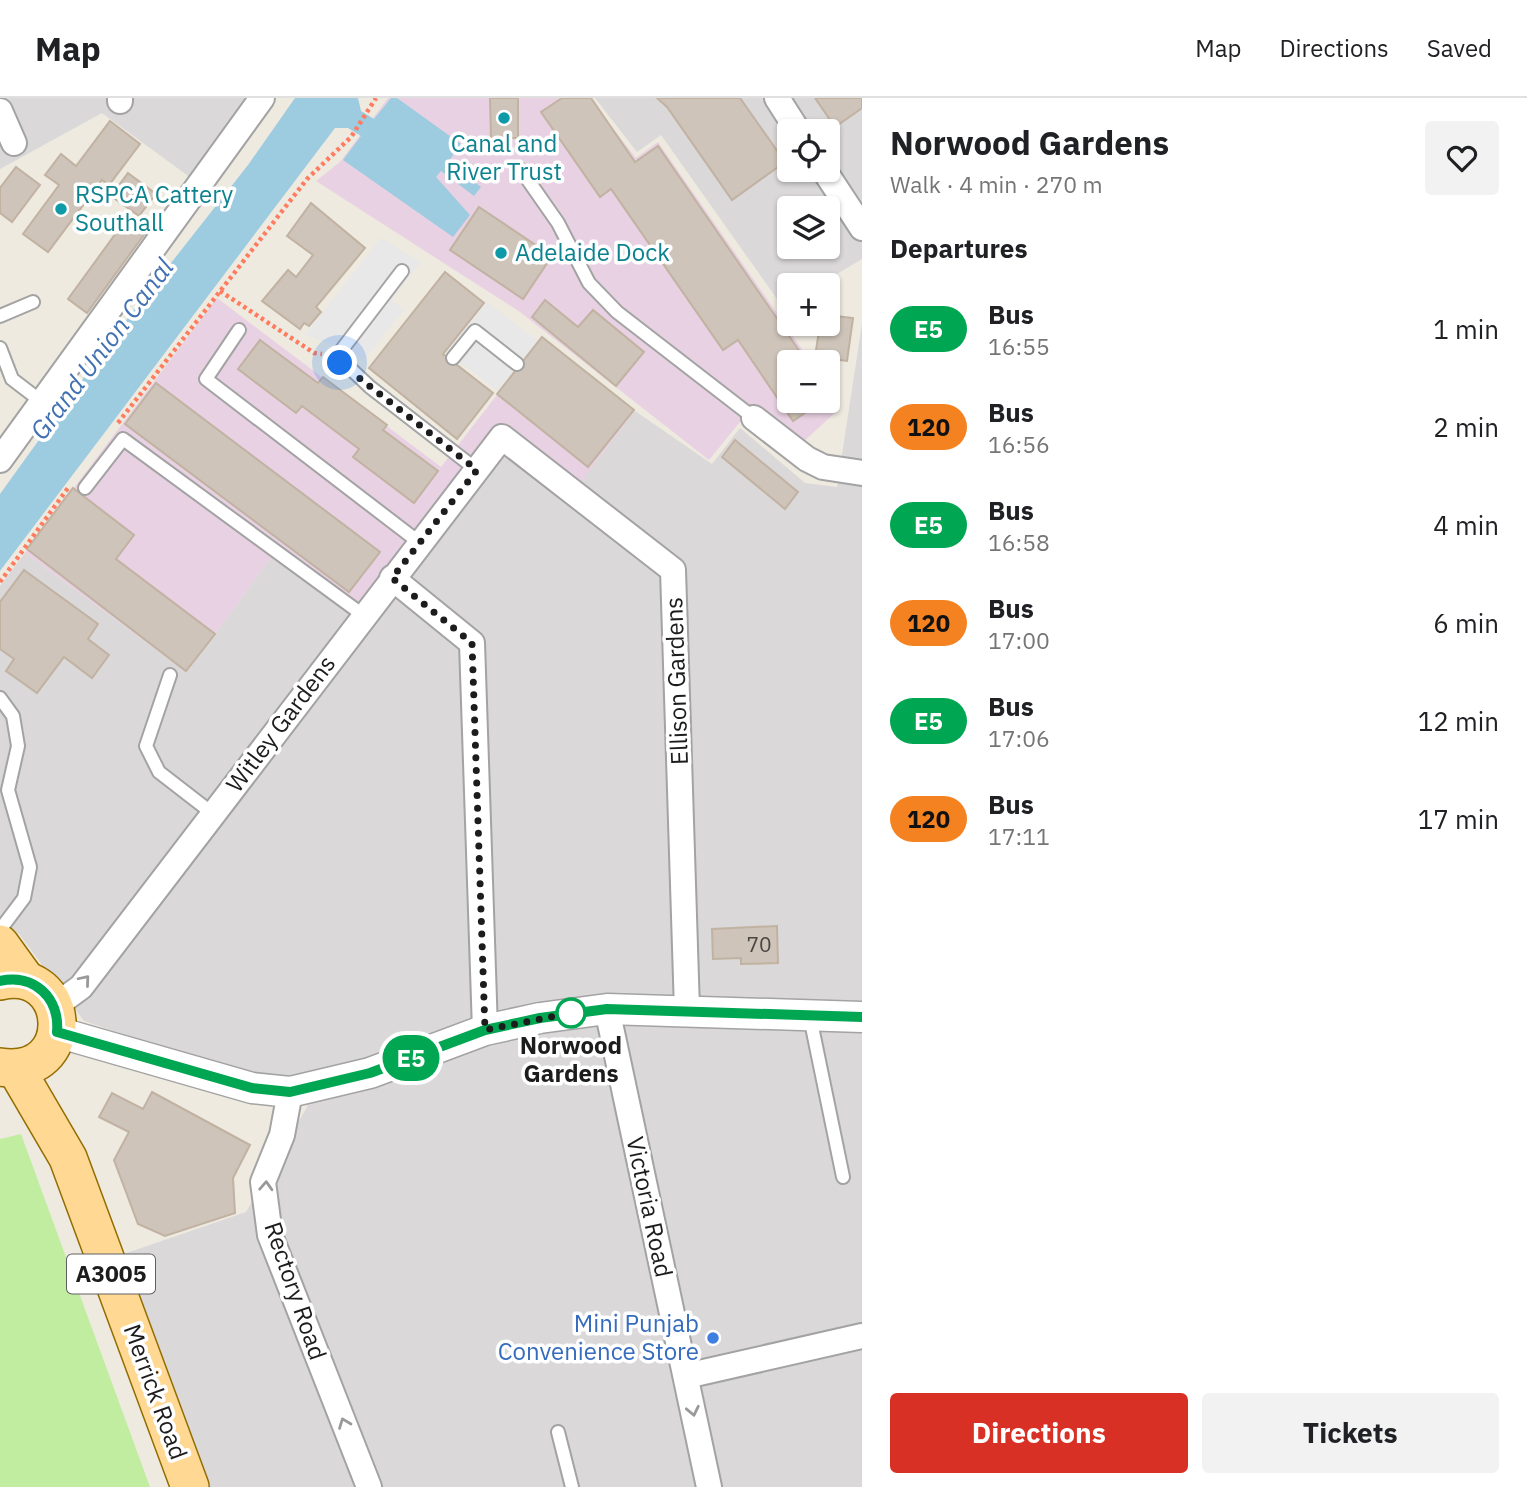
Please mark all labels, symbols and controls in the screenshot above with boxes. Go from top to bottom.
text: Map [35,27,101,70]
text: Map [1195,32,1241,64]
text: Directions [1279,32,1389,64]
text: Saved [1427,32,1492,64]
marker: Canal and River Trust [496,110,512,126]
map controls [777,119,840,413]
button: locate [777,119,840,182]
text: Norwood Gardens [890,121,1169,164]
button: heart [1425,121,1499,195]
place label: Canal and River Trust [446,127,562,187]
text: Walk · 4 min · 270 m [890,169,1103,199]
place label: RSPCA Cattery Southall [75,178,233,238]
button: layers [777,196,840,259]
marker: RSPCA Cattery Southall [53,201,69,217]
text: Departures [890,231,1028,265]
place label: Adelaide Dock [515,236,670,268]
marker: Adelaide Dock [493,245,509,261]
water label: Grand Union Canal [22,251,181,446]
button: + [777,273,840,336]
text: Bus [988,297,1034,331]
text: 1 min [1433,312,1499,346]
text: E5 [914,313,943,345]
text: 16:55 [988,331,1050,361]
your location [322,345,357,380]
button: − [777,350,840,413]
text: Bus [988,395,1034,429]
text: 2 min [1433,410,1499,444]
text: 120 [907,411,950,443]
text: 16:56 [988,429,1050,459]
text: Bus [988,493,1034,527]
text: 4 min [1433,508,1499,542]
text: E5 [914,509,943,541]
text: 16:58 [988,527,1050,557]
text: Bus [988,591,1034,625]
street label: Ellison Gardens [657,597,695,766]
text: 6 min [1433,606,1499,640]
text: 120 [907,607,950,639]
text: 17:00 [988,625,1050,655]
street label: Witley Gardens [218,648,342,798]
text: Bus [988,689,1034,723]
text: 12 min [1418,704,1499,738]
text: E5 [914,705,943,737]
text: 17:06 [988,723,1050,753]
text: Bus [988,787,1034,821]
text: 17 min [1418,802,1499,836]
text: 120 [907,803,950,835]
text: 17:11 [988,821,1050,851]
house number: 70 [746,930,772,958]
one-way arrow [77,975,90,987]
marker: Norwood Gardens [556,998,586,1028]
place label: Norwood Gardens [520,1029,622,1089]
line badge: E5 [380,1035,443,1081]
text: E5 [397,1042,425,1074]
street label: Victoria Road [619,1134,680,1280]
one-way arrow [258,1180,273,1191]
street label: Rectory Road [257,1217,334,1364]
road number: A3005 [67,1254,155,1294]
place label: Mini Punjab Convenience Store [498,1307,699,1367]
street label: Merrick Road [117,1320,195,1464]
marker: Mini Punjab Convenience Store [705,1330,721,1346]
button: Directions [890,1393,1188,1473]
button: Tickets [1202,1393,1499,1473]
one-way arrow [684,1405,699,1417]
one-way arrow [338,1418,352,1430]

